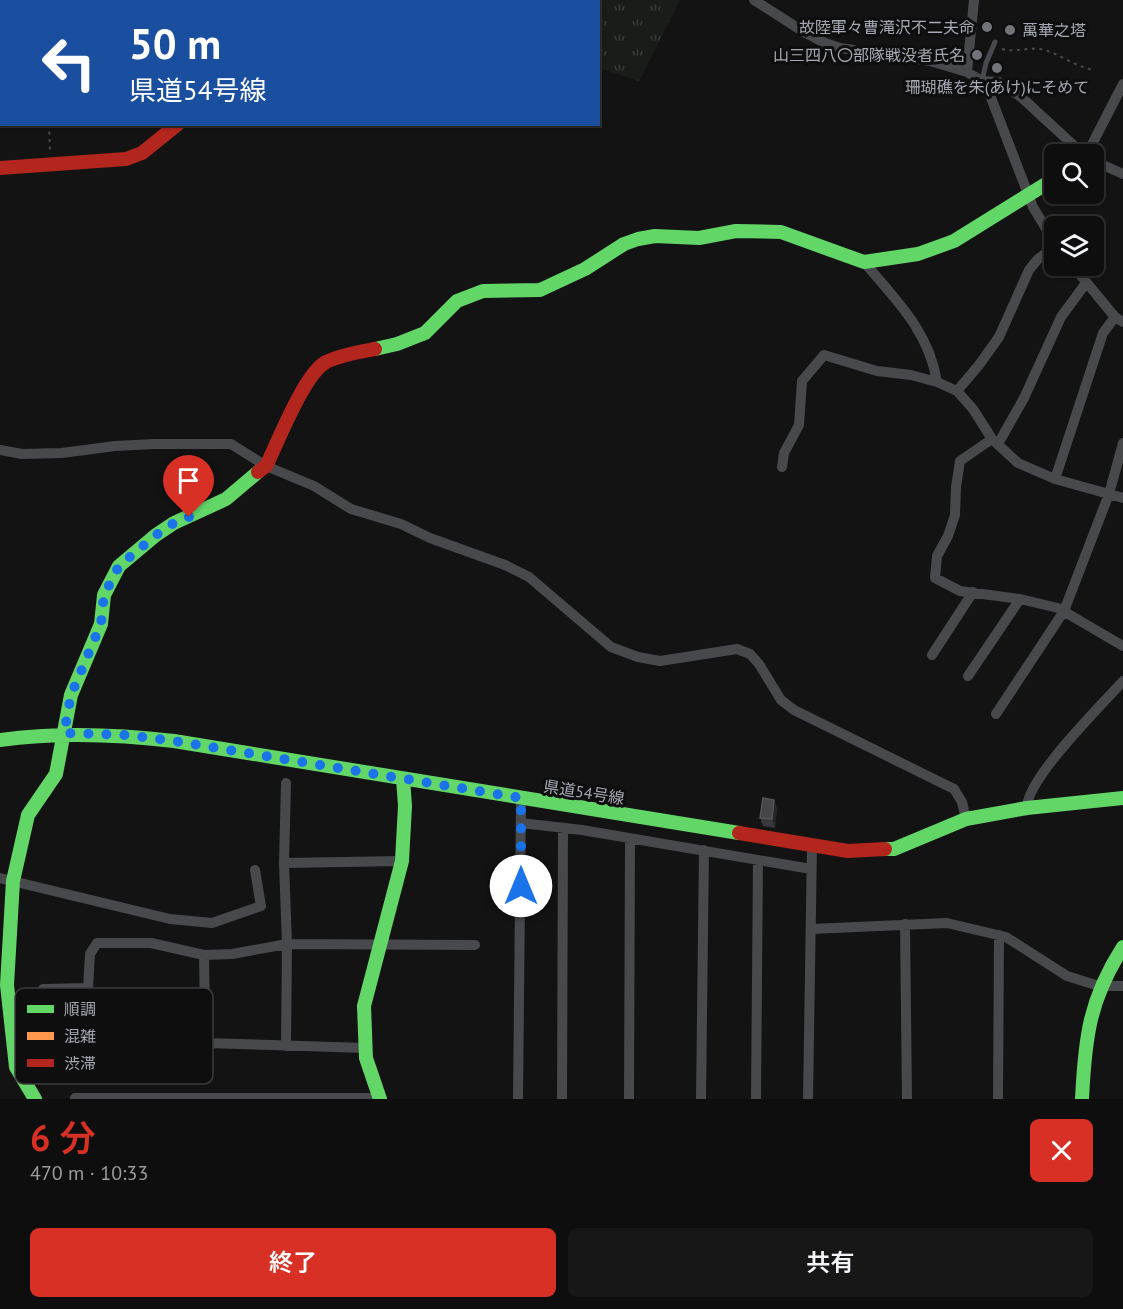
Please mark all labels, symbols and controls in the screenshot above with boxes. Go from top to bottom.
text: 50 m [129,16,221,71]
place label: 故陸軍々曹滝沢不二夫命 [799,17,975,37]
marker: 故陸軍々曹滝沢不二夫命 [980,20,994,34]
place label: 萬華之塔 [1022,20,1086,40]
marker: 萬華之塔 [1003,23,1017,37]
icon: left [30,24,108,102]
place label: 山三四八〇部隊戦没者氏名 [773,45,965,65]
marker: 山三四八〇部隊戦没者氏名 [970,48,984,62]
marker: 珊瑚礁を朱(あけ)にそめて [990,61,1004,75]
text: 県道54号線 [129,73,266,107]
place label: 珊瑚礁を朱(あけ)にそめて [905,77,1089,97]
map controls [1044,144,1104,276]
button: search [1044,144,1104,204]
button: layers [1044,216,1104,276]
pin [163,455,214,517]
icon: arrive [172,464,205,497]
street label: 県道54号線 [542,776,626,808]
position arrow [489,854,553,918]
legend [15,988,213,1084]
text: 順調 [64,999,96,1019]
text: 混雑 [64,1026,96,1046]
text: 渋滞 [64,1053,96,1073]
text: 6 分 [30,1114,96,1161]
button: close [1030,1119,1093,1182]
text: 470 m · 10:33 [30,1160,148,1186]
button: 終了 [30,1228,556,1297]
button: 共有 [568,1228,1093,1297]

